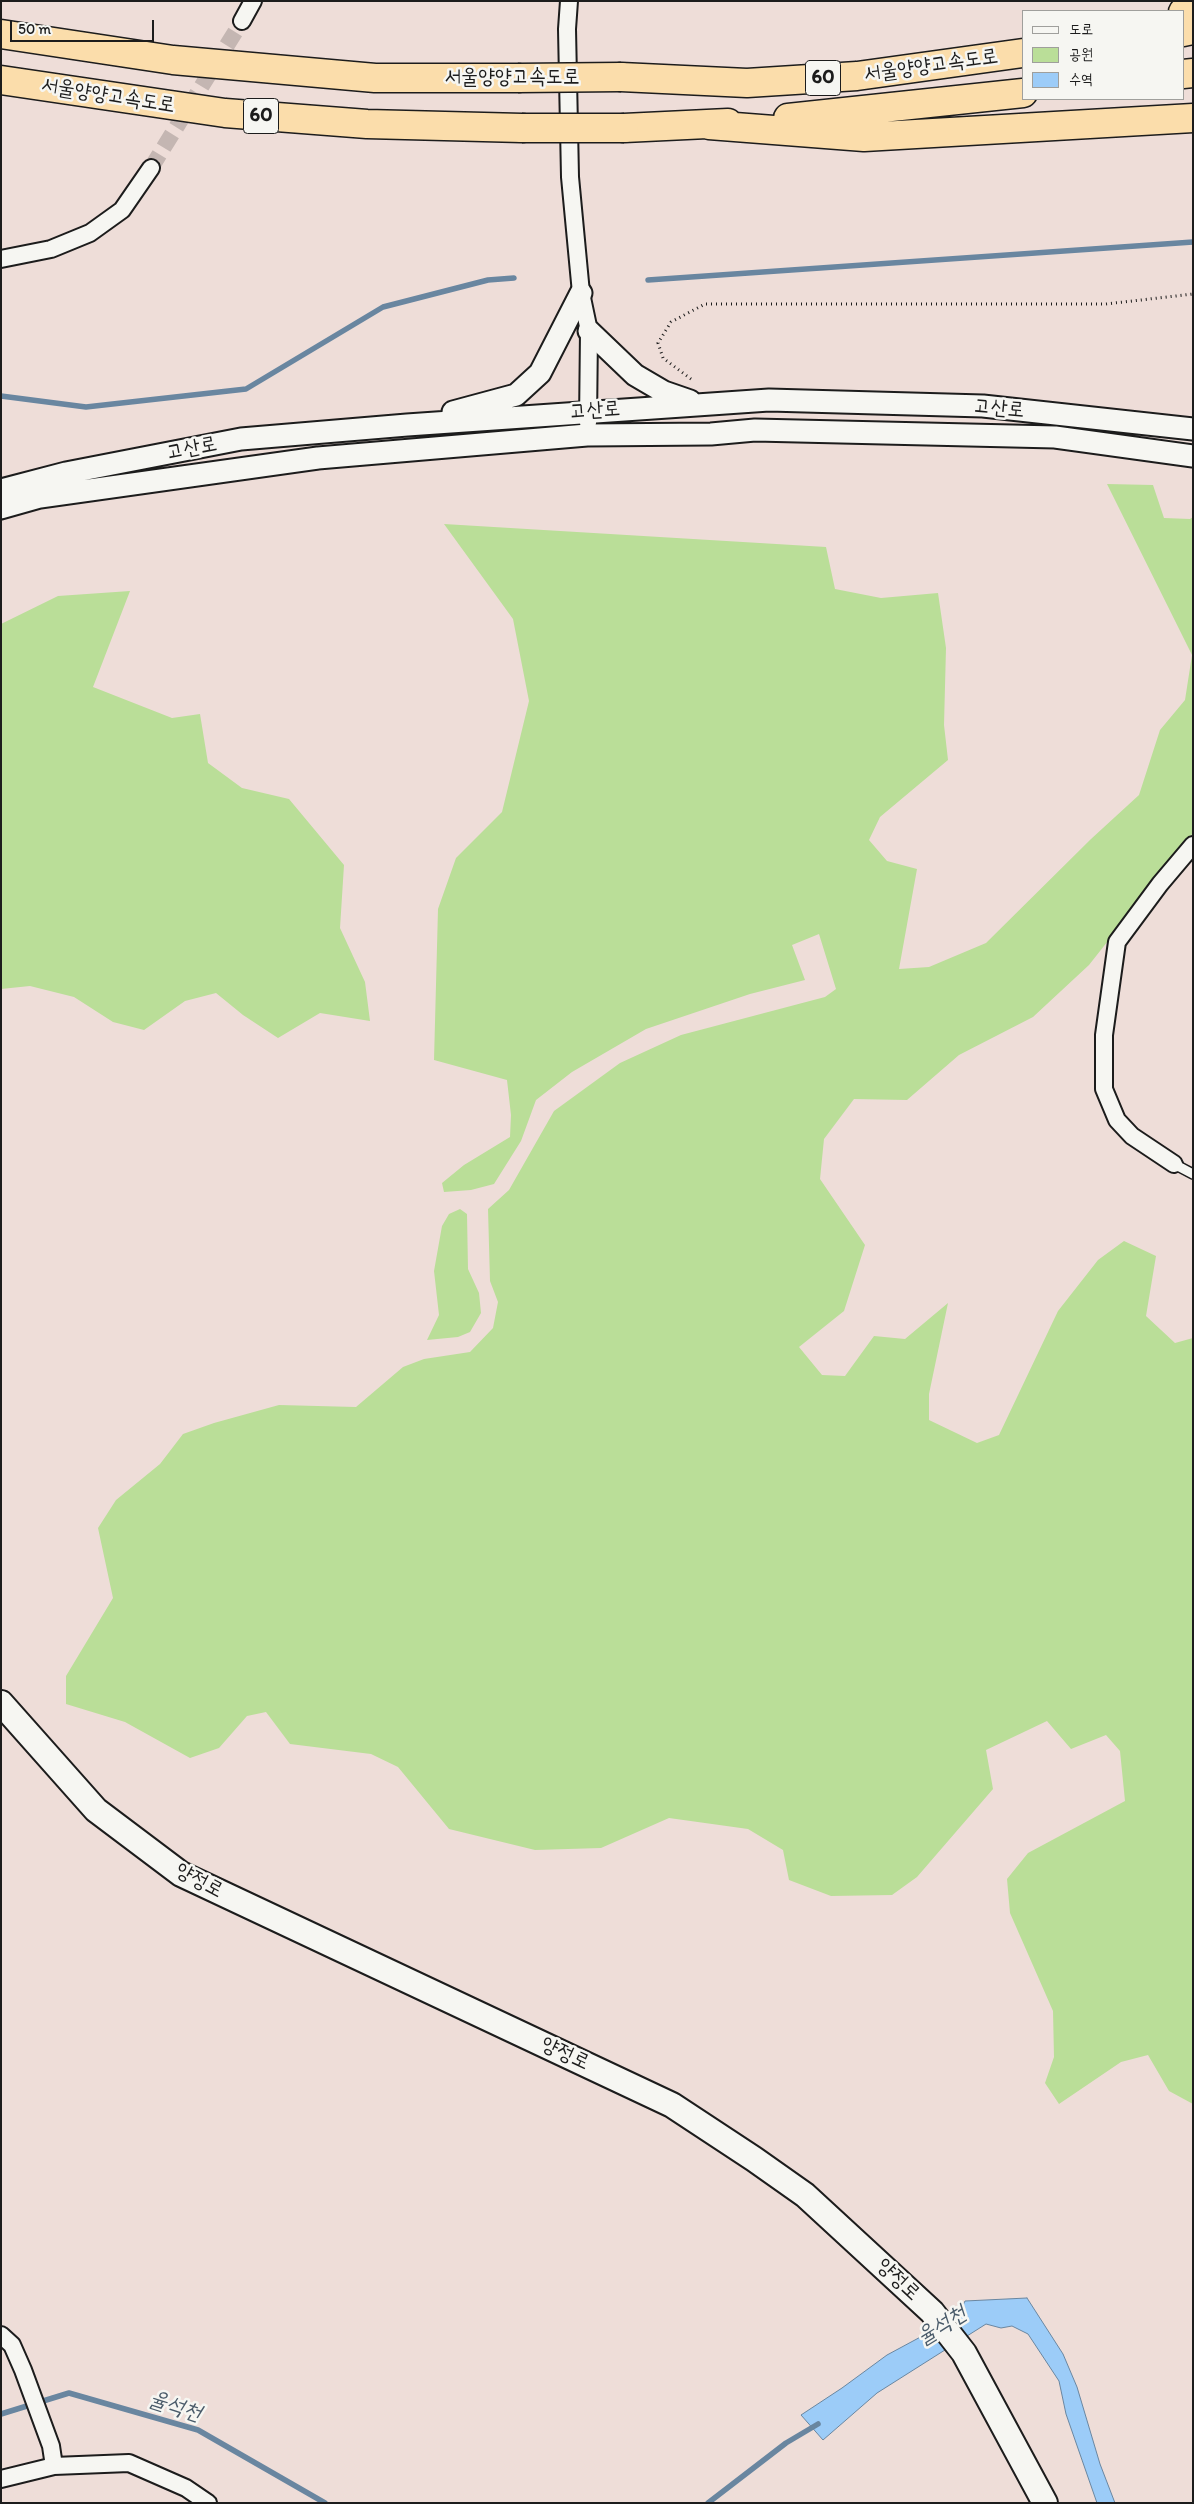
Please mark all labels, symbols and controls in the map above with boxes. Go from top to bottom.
scale bar [12,10,156,42]
legend [1022,10,1184,100]
text: 50 m [18,20,51,38]
text: 도로 [1069,20,1093,38]
street label: 서울양양고속도로 [862,44,1000,88]
text: 공원 [1069,45,1093,63]
road number: 60 [806,60,840,96]
street label: 서울양양고속도로 [444,65,580,91]
text: 수역 [1069,70,1093,88]
street label: 서울양양고속도로 [39,73,177,119]
road number: 60 [244,98,278,134]
street label: 고산로 [973,394,1025,424]
street label: 고산로 [569,397,621,425]
street label: 고산로 [165,432,219,466]
street label: 양정로 [171,1858,227,1904]
street label: 양정로 [537,2032,593,2076]
street label: 양정로 [871,2253,925,2307]
water label: 율석천 [912,2301,972,2351]
water label: 율석천 [146,2386,204,2428]

